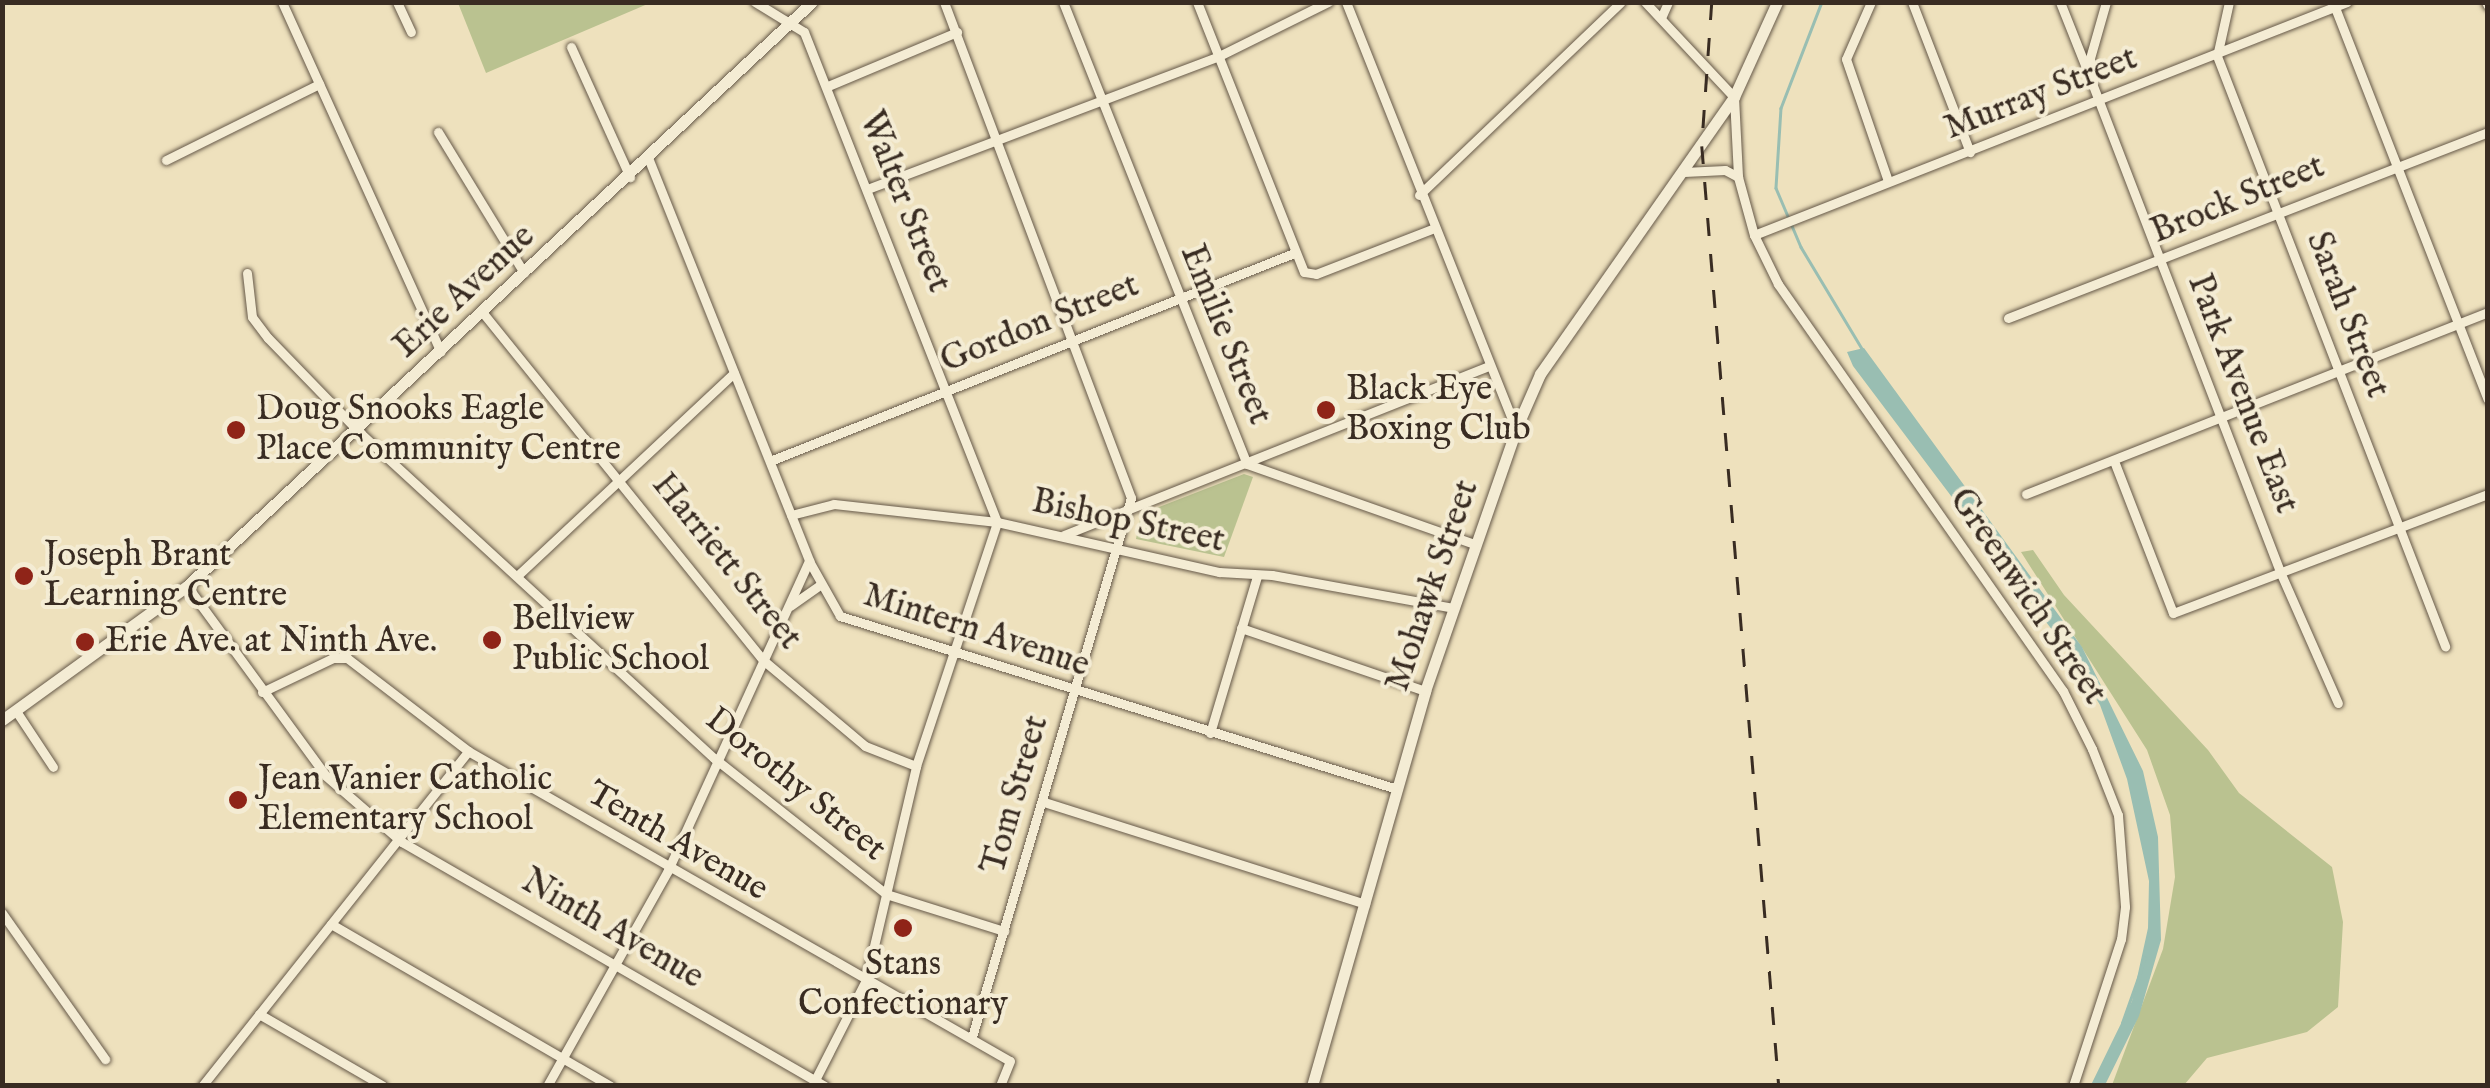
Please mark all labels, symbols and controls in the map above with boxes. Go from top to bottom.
street label: Murray Street [1939,38,2143,150]
street label: Walter Street [849,105,959,299]
street label: Brock Street [2145,146,2331,254]
street label: Erie Avenue [386,216,544,368]
street label: Sarah Street [2296,226,2398,404]
street label: Emilie Street [1170,239,1280,431]
street label: Gordon Street [935,265,1145,383]
street label: Park Avenue East [2177,269,2307,519]
place label: Black Eye Boxing Club [1346,369,1531,451]
place label: Doug Snooks Eagle Place Community Centre [256,389,621,471]
marker: Black Eye Boxing Club [1315,399,1337,421]
marker: Doug Snooks Eagle Place Community Centre [225,419,247,441]
street label: Harriett Street [642,465,810,659]
street label: Mohawk Street [1377,475,1489,697]
street label: Bishop Street [1028,481,1228,563]
street label: Greenwich Street [1939,481,2115,713]
place label: Joseph Brant Learning Centre [44,535,287,617]
marker: Joseph Brant Learning Centre [13,565,35,587]
street label: Mintern Avenue [858,575,1094,687]
place label: Bellview Public School [512,599,709,681]
place label: Erie Ave. at Ninth Ave. [105,621,437,663]
marker: Bellview Public School [481,629,503,651]
marker: Erie Ave. at Ninth Ave. [74,631,96,653]
street label: Dorothy Street [696,699,894,871]
street label: Tom Street [973,711,1059,879]
place label: Jean Vanier Catholic Elementary School [258,759,552,841]
street label: Tenth Avenue [579,773,775,911]
marker: Jean Vanier Catholic Elementary School [227,789,249,811]
street label: Ninth Avenue [514,861,710,999]
marker: Stans Confectionary [892,917,914,939]
place label: Stans Confectionary [798,944,1008,1026]

